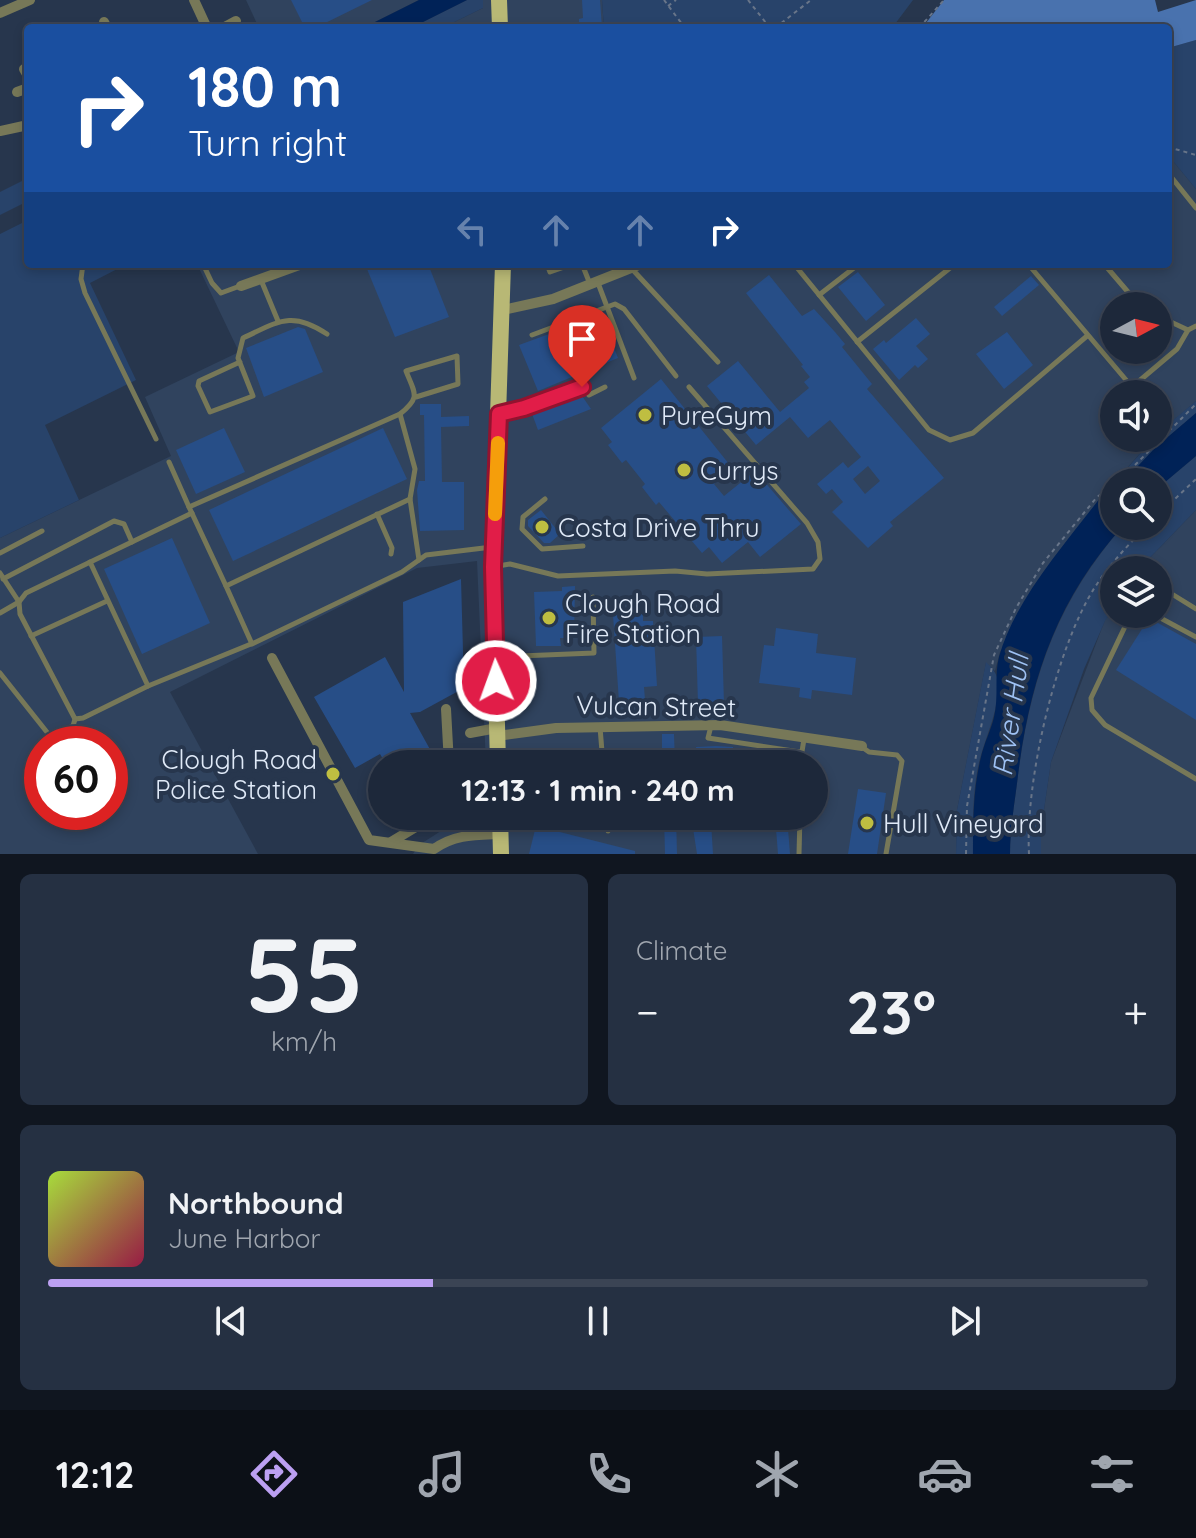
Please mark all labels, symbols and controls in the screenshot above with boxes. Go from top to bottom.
text: 180 m [188,51,342,121]
icon: right [56,56,160,160]
text: Turn right [188,120,347,165]
icon: left [450,208,494,252]
icon: ahead [534,208,578,252]
icon: ahead [618,208,662,252]
icon: right [702,208,746,252]
north arrow [1100,292,1172,364]
map controls [1100,292,1172,628]
pin [548,305,616,387]
icon: arrive [560,317,604,361]
button: sound [1100,380,1172,452]
place label: PureGym [661,399,772,432]
marker: PureGym [636,406,654,424]
place label: Currys [700,454,779,487]
marker: Currys [675,461,693,479]
button: search [1100,468,1172,540]
place label: Costa Drive Thru [558,511,760,544]
marker: Costa Drive Thru [533,518,551,536]
button: layers [1100,556,1172,628]
place label: Clough Road Fire Station [565,587,721,650]
marker: Clough Road Fire Station [540,609,558,627]
position arrow [454,639,538,723]
water label: River Hull [984,648,1036,778]
street label: Vulcan Street [576,688,736,724]
speed limit sign: 60 [24,726,128,830]
place label: Clough Road Police Station [155,743,317,806]
marker: Clough Road Police Station [324,765,342,783]
text: 12:13 · 1 min · 240 m [461,771,735,809]
place label: Hull Vineyard [883,807,1044,840]
marker: Hull Vineyard [858,814,876,832]
text: 55 [244,908,364,1038]
text: Climate [636,934,727,967]
text: 23° [846,974,936,1049]
text: − [636,984,659,1039]
text: + [1123,984,1148,1039]
text: km/h [271,1025,337,1058]
text: Northbound [168,1184,344,1222]
text: June Harbor [168,1222,320,1255]
icon: previous [209,1299,253,1343]
icon: pause [576,1299,620,1343]
icon: next [943,1299,987,1343]
icon: directions [246,1446,302,1502]
icon: music [414,1446,470,1502]
icon: phone [581,1446,637,1502]
icon: climate [749,1446,805,1502]
icon: car [917,1446,973,1502]
icon: filters [1084,1446,1140,1502]
text: 12:12 [56,1452,135,1497]

